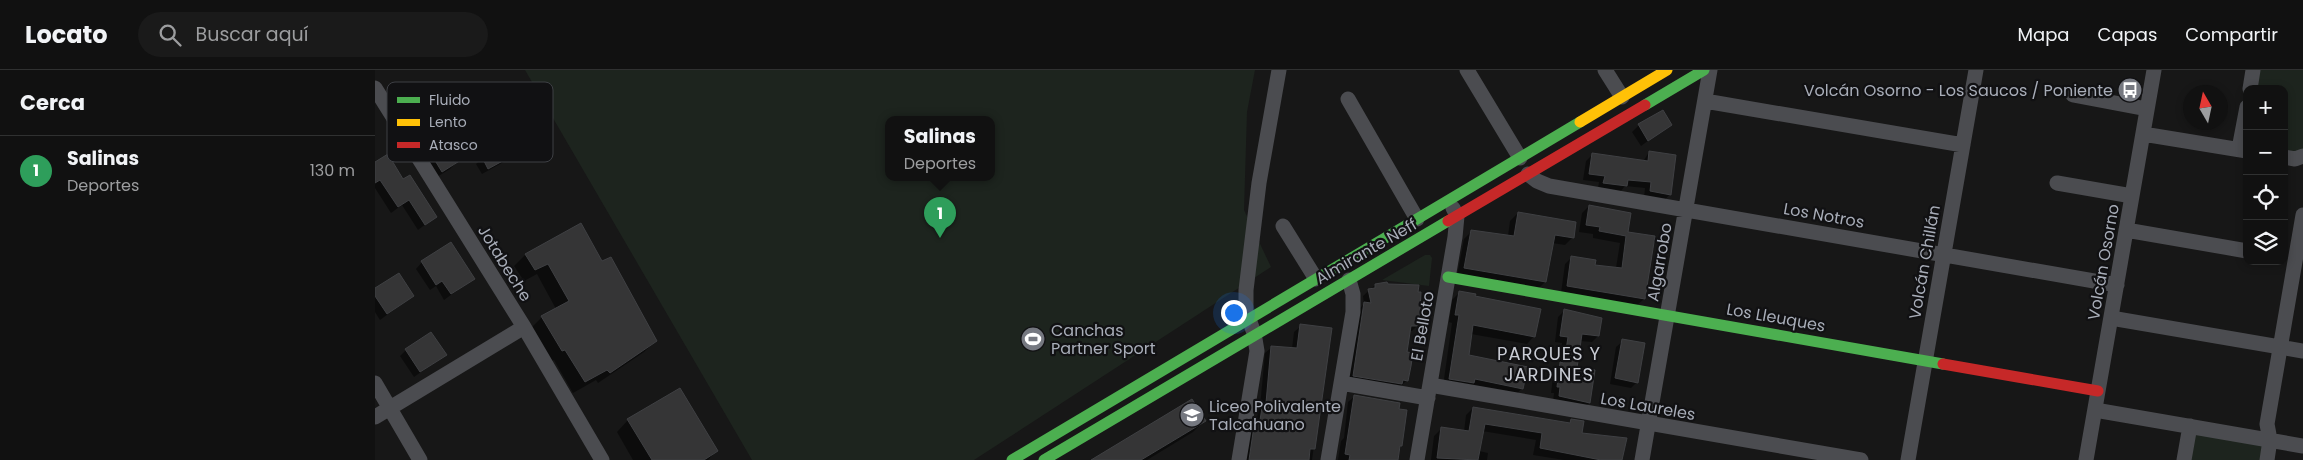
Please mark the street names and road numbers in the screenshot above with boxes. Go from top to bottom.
street label: Los Notros [1782,197,1866,234]
street label: Volcán Osorno [2082,202,2125,322]
street label: Volcán Chillán [1903,203,1946,321]
street label: Almirante Neff [1311,213,1421,290]
street label: Jotabeche [472,221,537,306]
street label: Algarrobo [1641,221,1678,303]
street label: El Belloto [1405,289,1440,363]
street label: Los Lleuques [1725,297,1827,338]
street label: Los Laureles [1599,387,1697,426]

